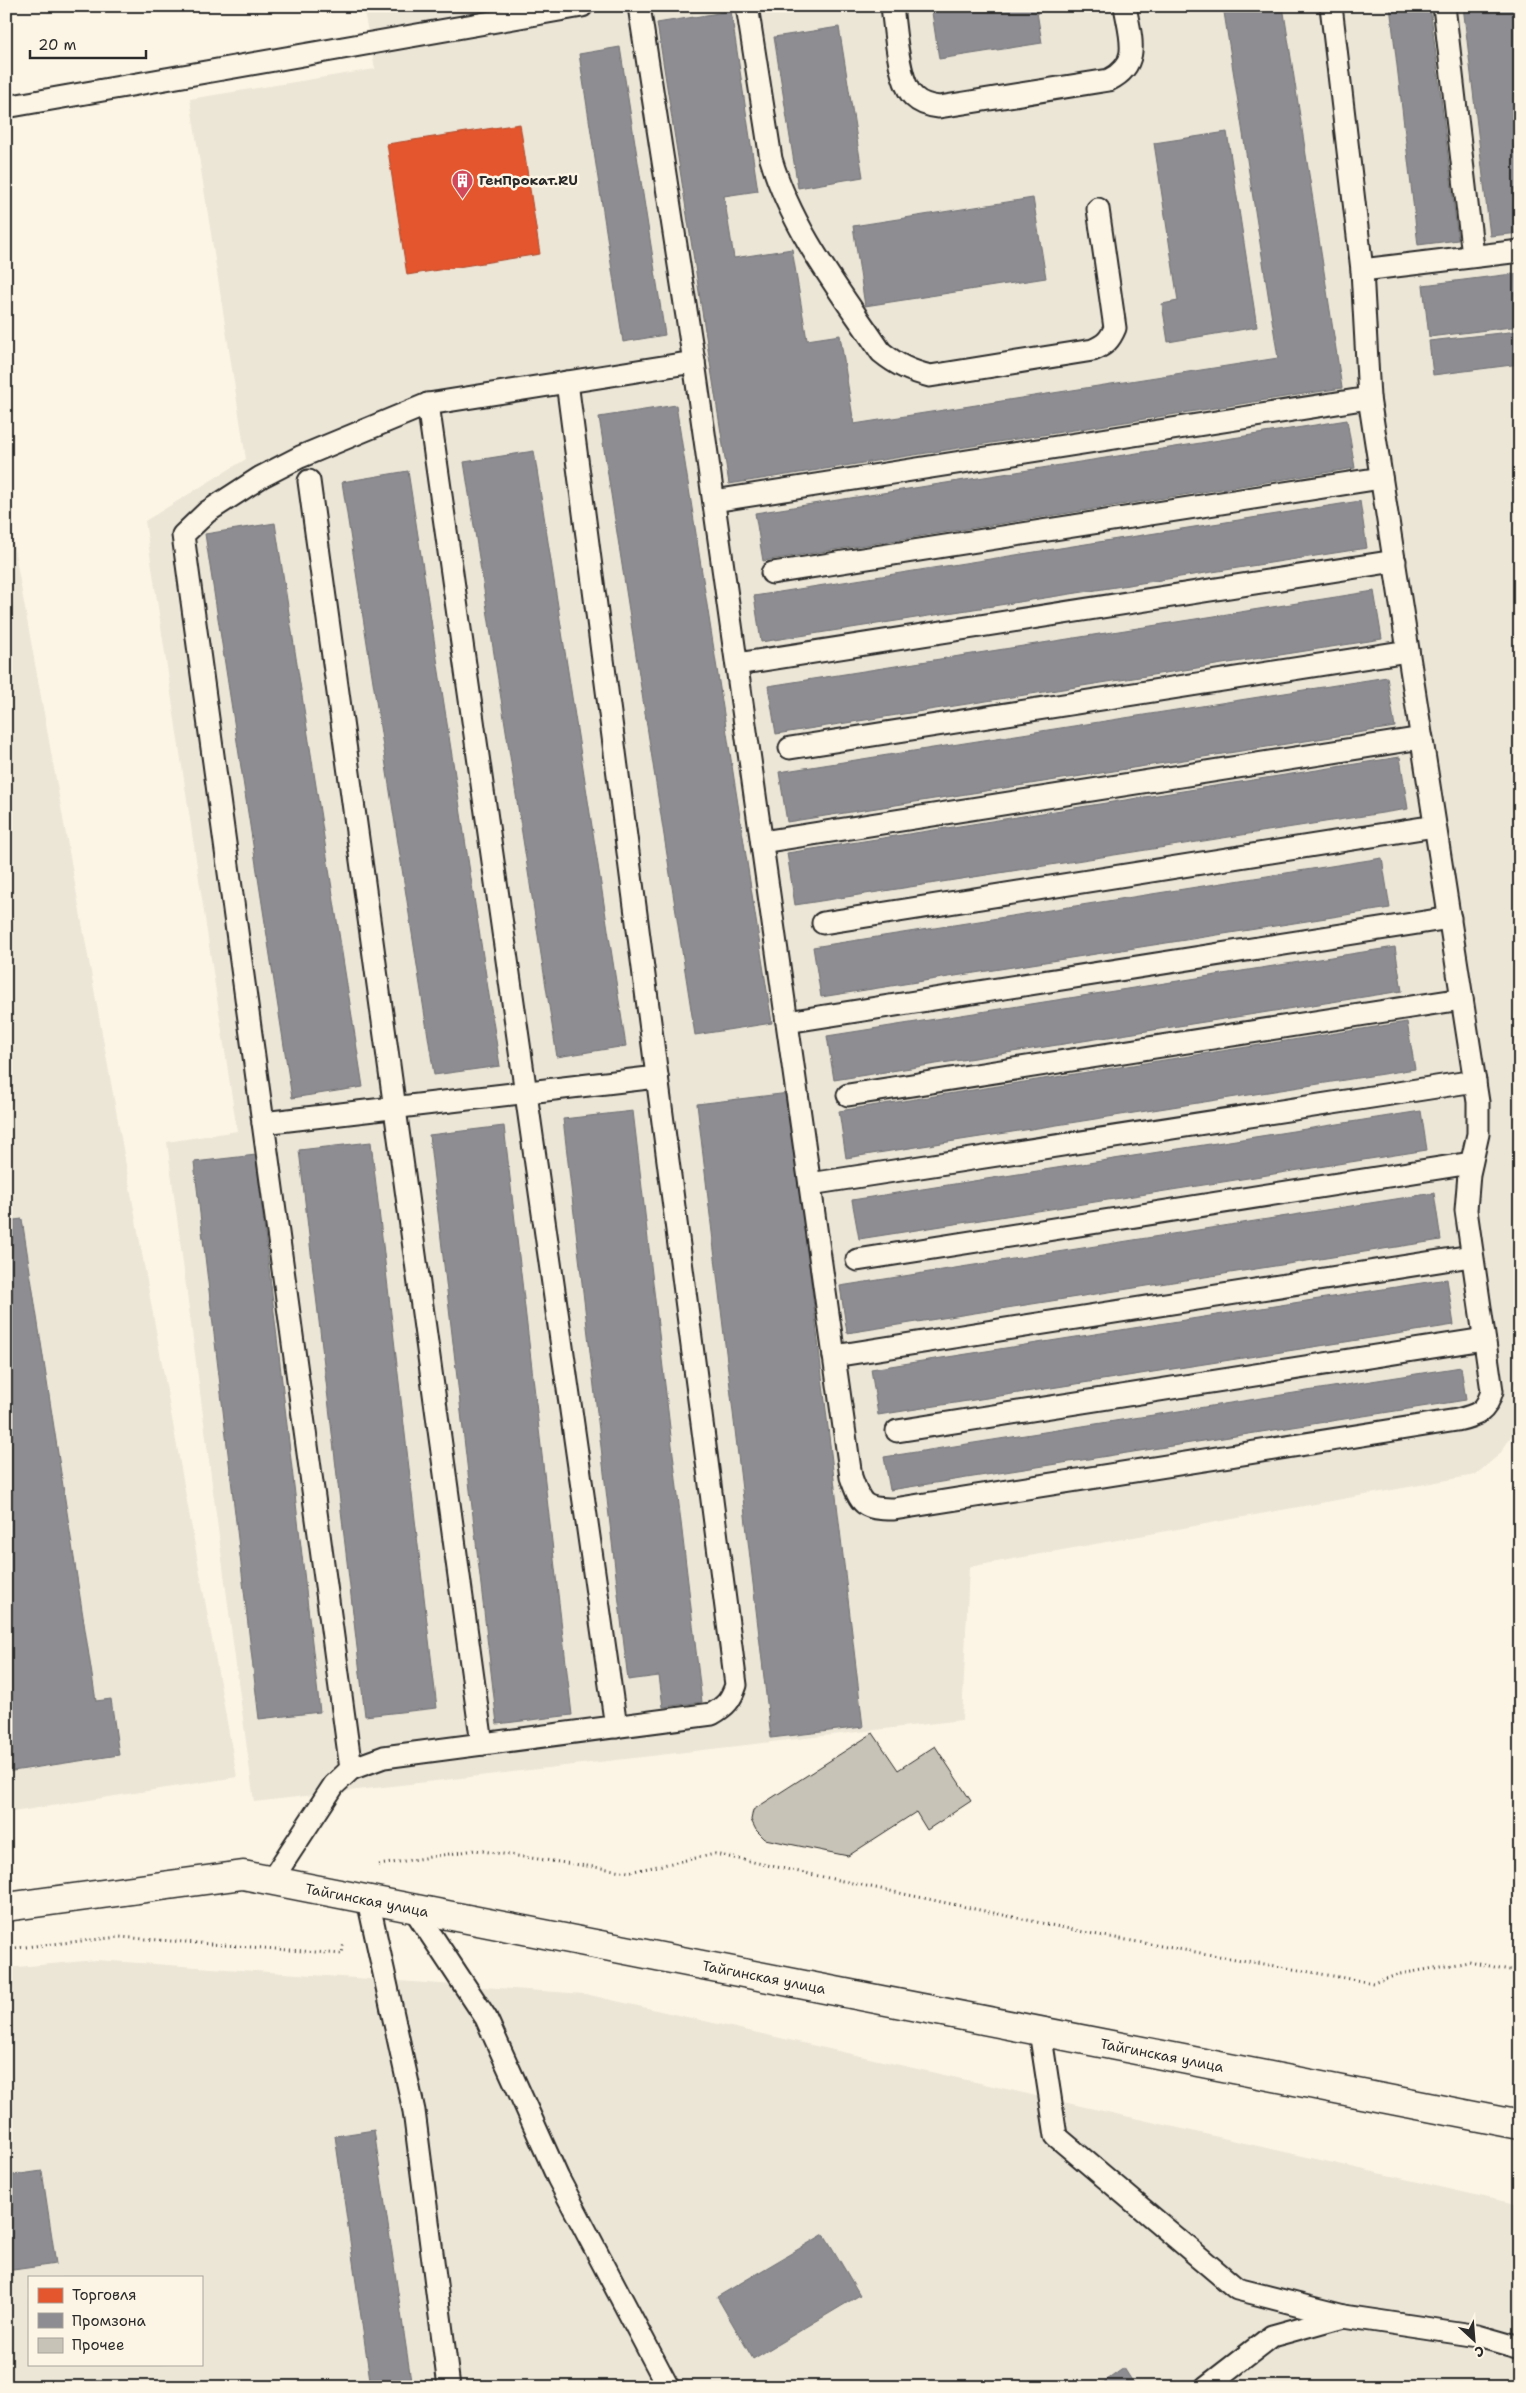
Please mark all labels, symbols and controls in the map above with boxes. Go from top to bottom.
scale bar [30,28,146,60]
text: 20 m [38,35,77,55]
building icon: ГенПрокат.RU [451,168,475,199]
place label: ГенПрокат.RU [479,171,578,189]
street label: Тайгинская улица [304,1879,430,1921]
street label: Тайгинская улица [701,1956,827,1998]
street label: Тайгинская улица [1099,2034,1225,2076]
legend [28,2276,202,2366]
text: Торговля [72,2285,137,2305]
text: Промзона [72,2311,147,2331]
north arrow [1448,2316,1498,2366]
text: Прочее [72,2335,124,2355]
text: С [1472,2342,1488,2362]

